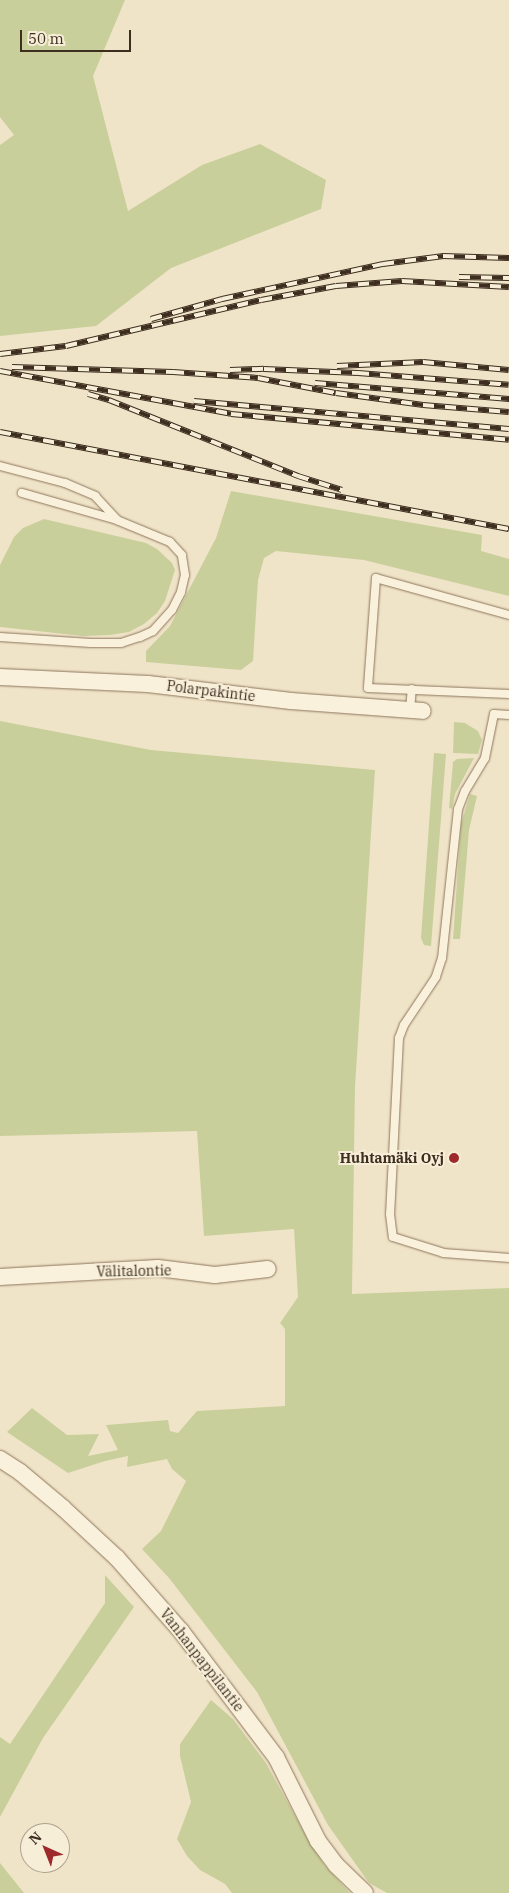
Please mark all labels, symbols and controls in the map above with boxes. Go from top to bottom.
scale bar [22,20,134,52]
text: 50 m [28,29,64,48]
street label: Polarpakintie [166,677,256,705]
place label: Huhtamäki Oyj [340,1150,444,1166]
marker: Huhtamäki Oyj [448,1152,460,1164]
street label: Välitalontie [96,1262,172,1280]
street label: Vanhanpappilantie [157,1605,247,1715]
north arrow [20,1823,70,1873]
text: N [25,1828,46,1848]

